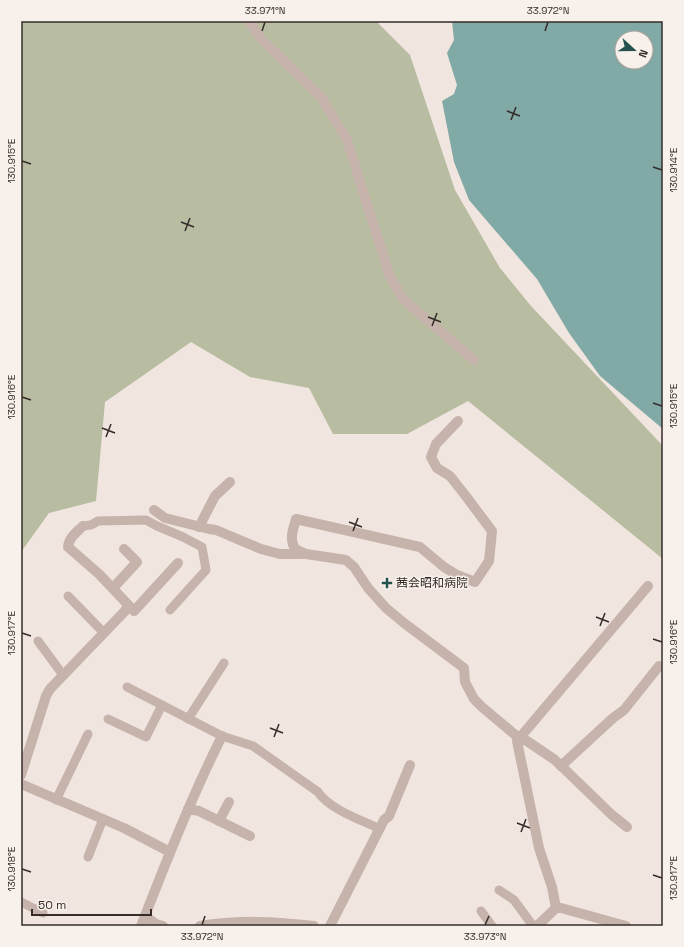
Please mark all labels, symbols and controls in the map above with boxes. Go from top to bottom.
text: 33.971°N [245,4,285,17]
text: 33.972°N [527,4,569,17]
north arrow [614,30,654,70]
text: N [635,48,651,60]
text: 130.915°E [5,138,18,183]
text: 130.914°E [667,147,680,193]
text: 130.916°E [5,374,18,419]
text: 130.915°E [667,383,680,428]
place label: 茜会昭和病院 [396,575,468,591]
marker: 茜会昭和病院 [381,577,393,589]
text: 130.917°E [5,610,18,655]
text: 130.916°E [667,619,680,664]
text: 130.918°E [5,846,18,891]
text: 130.917°E [667,855,680,900]
scale bar [32,891,151,917]
text: 50 m [38,897,66,913]
text: 33.972°N [181,930,223,943]
text: 33.973°N [464,930,506,943]

